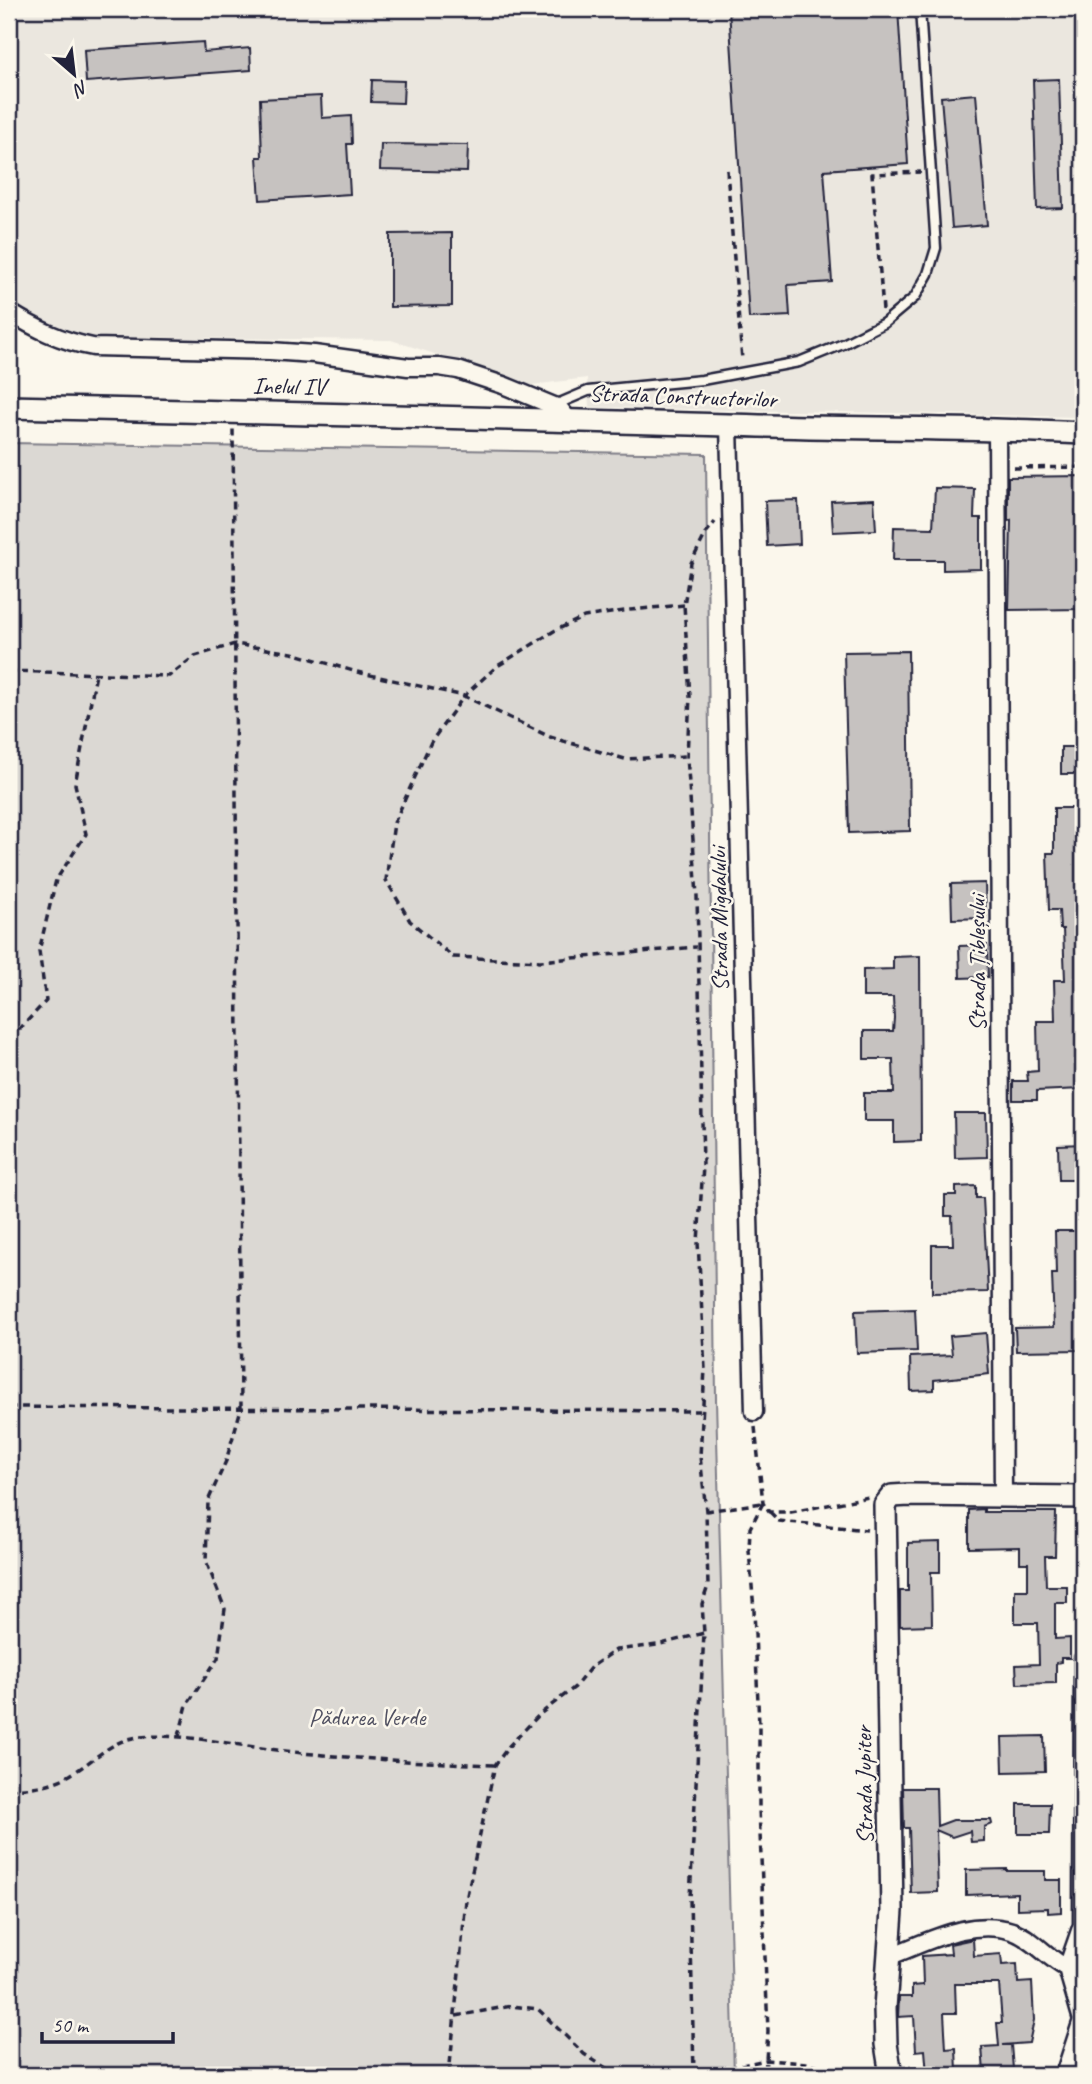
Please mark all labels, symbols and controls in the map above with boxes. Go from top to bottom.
north arrow [38,38,108,108]
text: N [68,75,92,103]
street label: Inelul IV [252,370,330,402]
street label: Strada Constructorilor [589,378,780,414]
street label: Strada Migdalului [703,844,735,992]
street label: Strada Țibleșului [962,891,992,1031]
park label: Pădurea Verde [309,1702,427,1732]
street label: Strada Jupiter [848,1723,880,1844]
scale bar [42,2000,173,2044]
text: 50 m [52,2012,90,2038]

